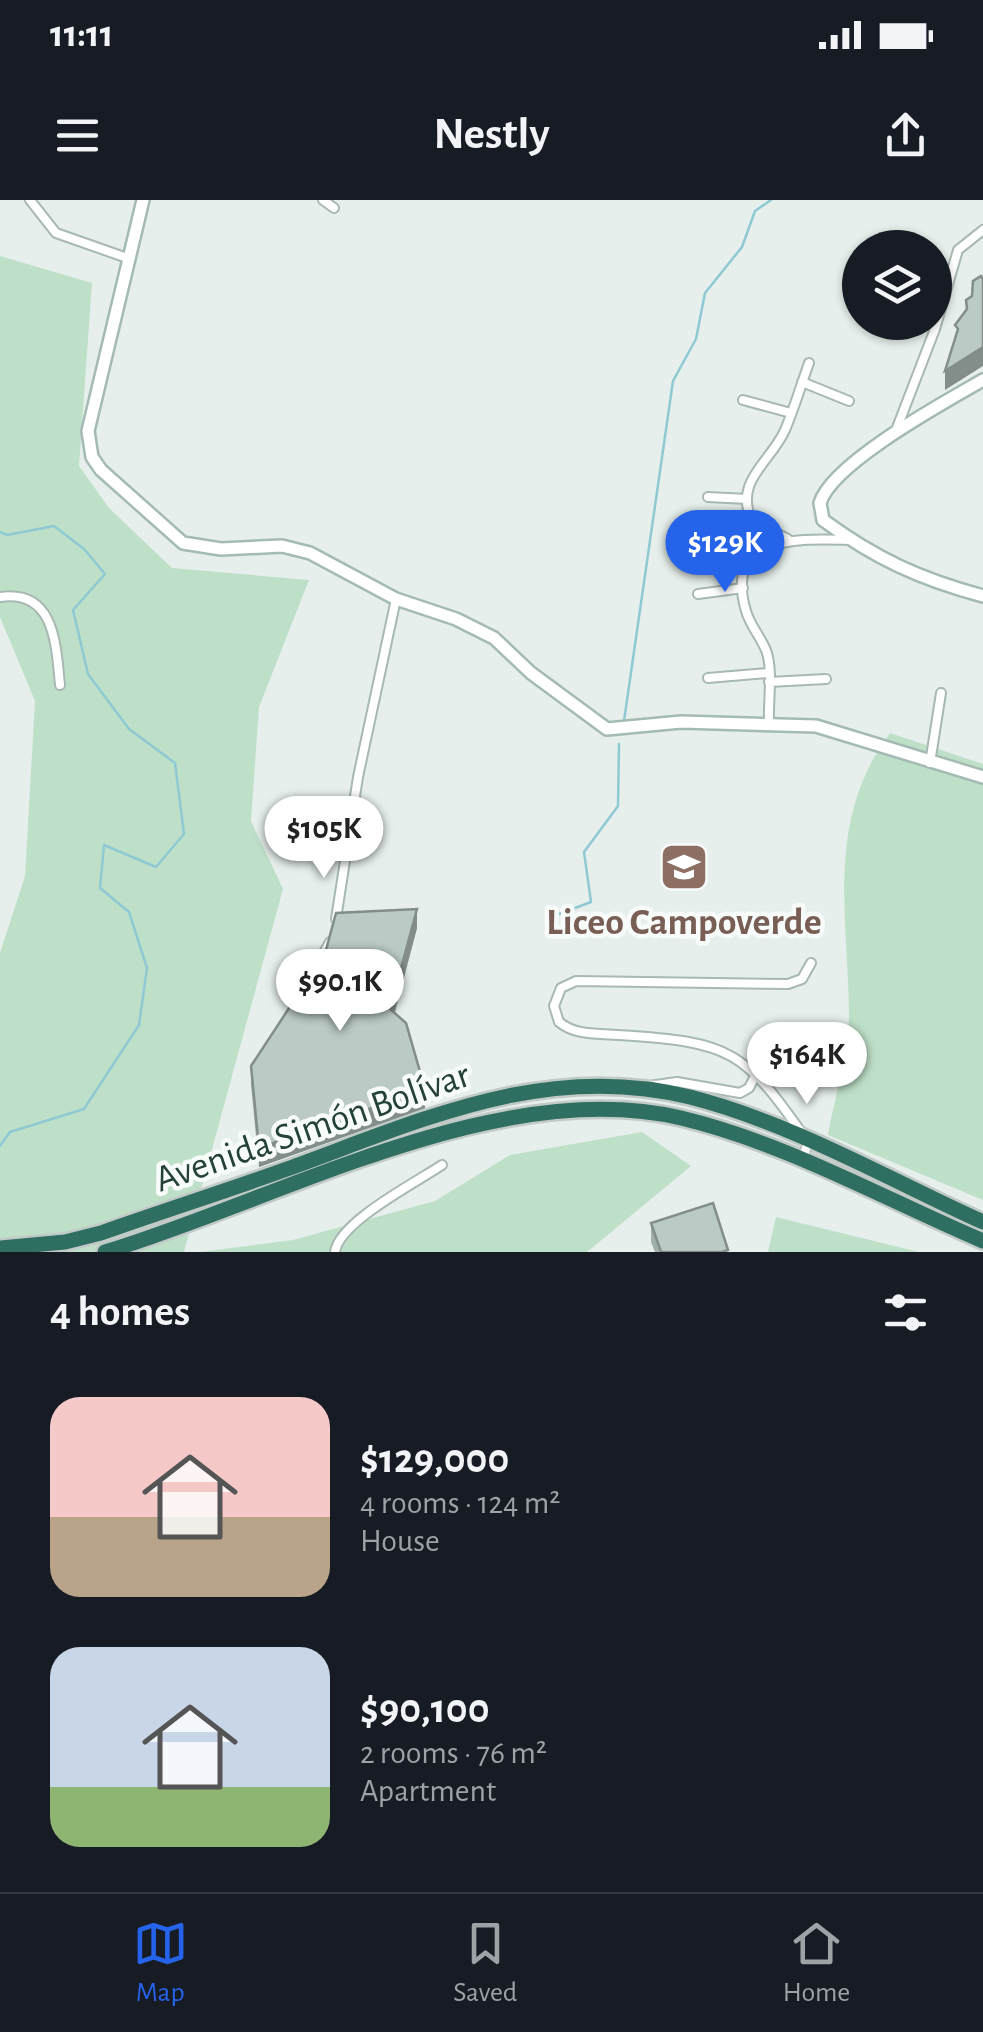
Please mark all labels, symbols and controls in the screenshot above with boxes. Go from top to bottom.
text: 11:11 [50,16,113,54]
icon: menu [50,108,105,163]
icon: share [878,108,933,163]
text: Nestly [433,112,550,157]
map controls [842,230,952,340]
button: layers [842,230,952,340]
pin: $129K [655,510,795,595]
text: $129K [687,526,763,558]
pin: $105K [254,796,394,881]
text: $105K [286,812,362,844]
school or university icon: Liceo Campoverde [658,841,710,893]
place label: Liceo Campoverde [546,904,822,942]
pin: $90.1K [259,949,421,1034]
text: $90.1K [298,965,382,997]
pin: $164K [737,1022,877,1107]
text: $164K [769,1038,845,1070]
street label: Avenida Simón Bolívar [150,1056,476,1200]
icon: filters [878,1285,933,1340]
text: 4 homes [50,1291,190,1333]
icon: home [130,1437,250,1557]
text: $129,000 [360,1438,509,1480]
text: 4 rooms · 124 m² [360,1487,560,1519]
text: House [360,1525,440,1557]
icon: home [130,1687,250,1807]
text: $90,100 [360,1688,490,1730]
text: 2 rooms · 76 m² [360,1737,547,1769]
text: Apartment [360,1775,496,1807]
tab: Map [133,1916,188,2010]
tab: Saved [453,1916,517,2010]
tab: Home [783,1916,850,2010]

